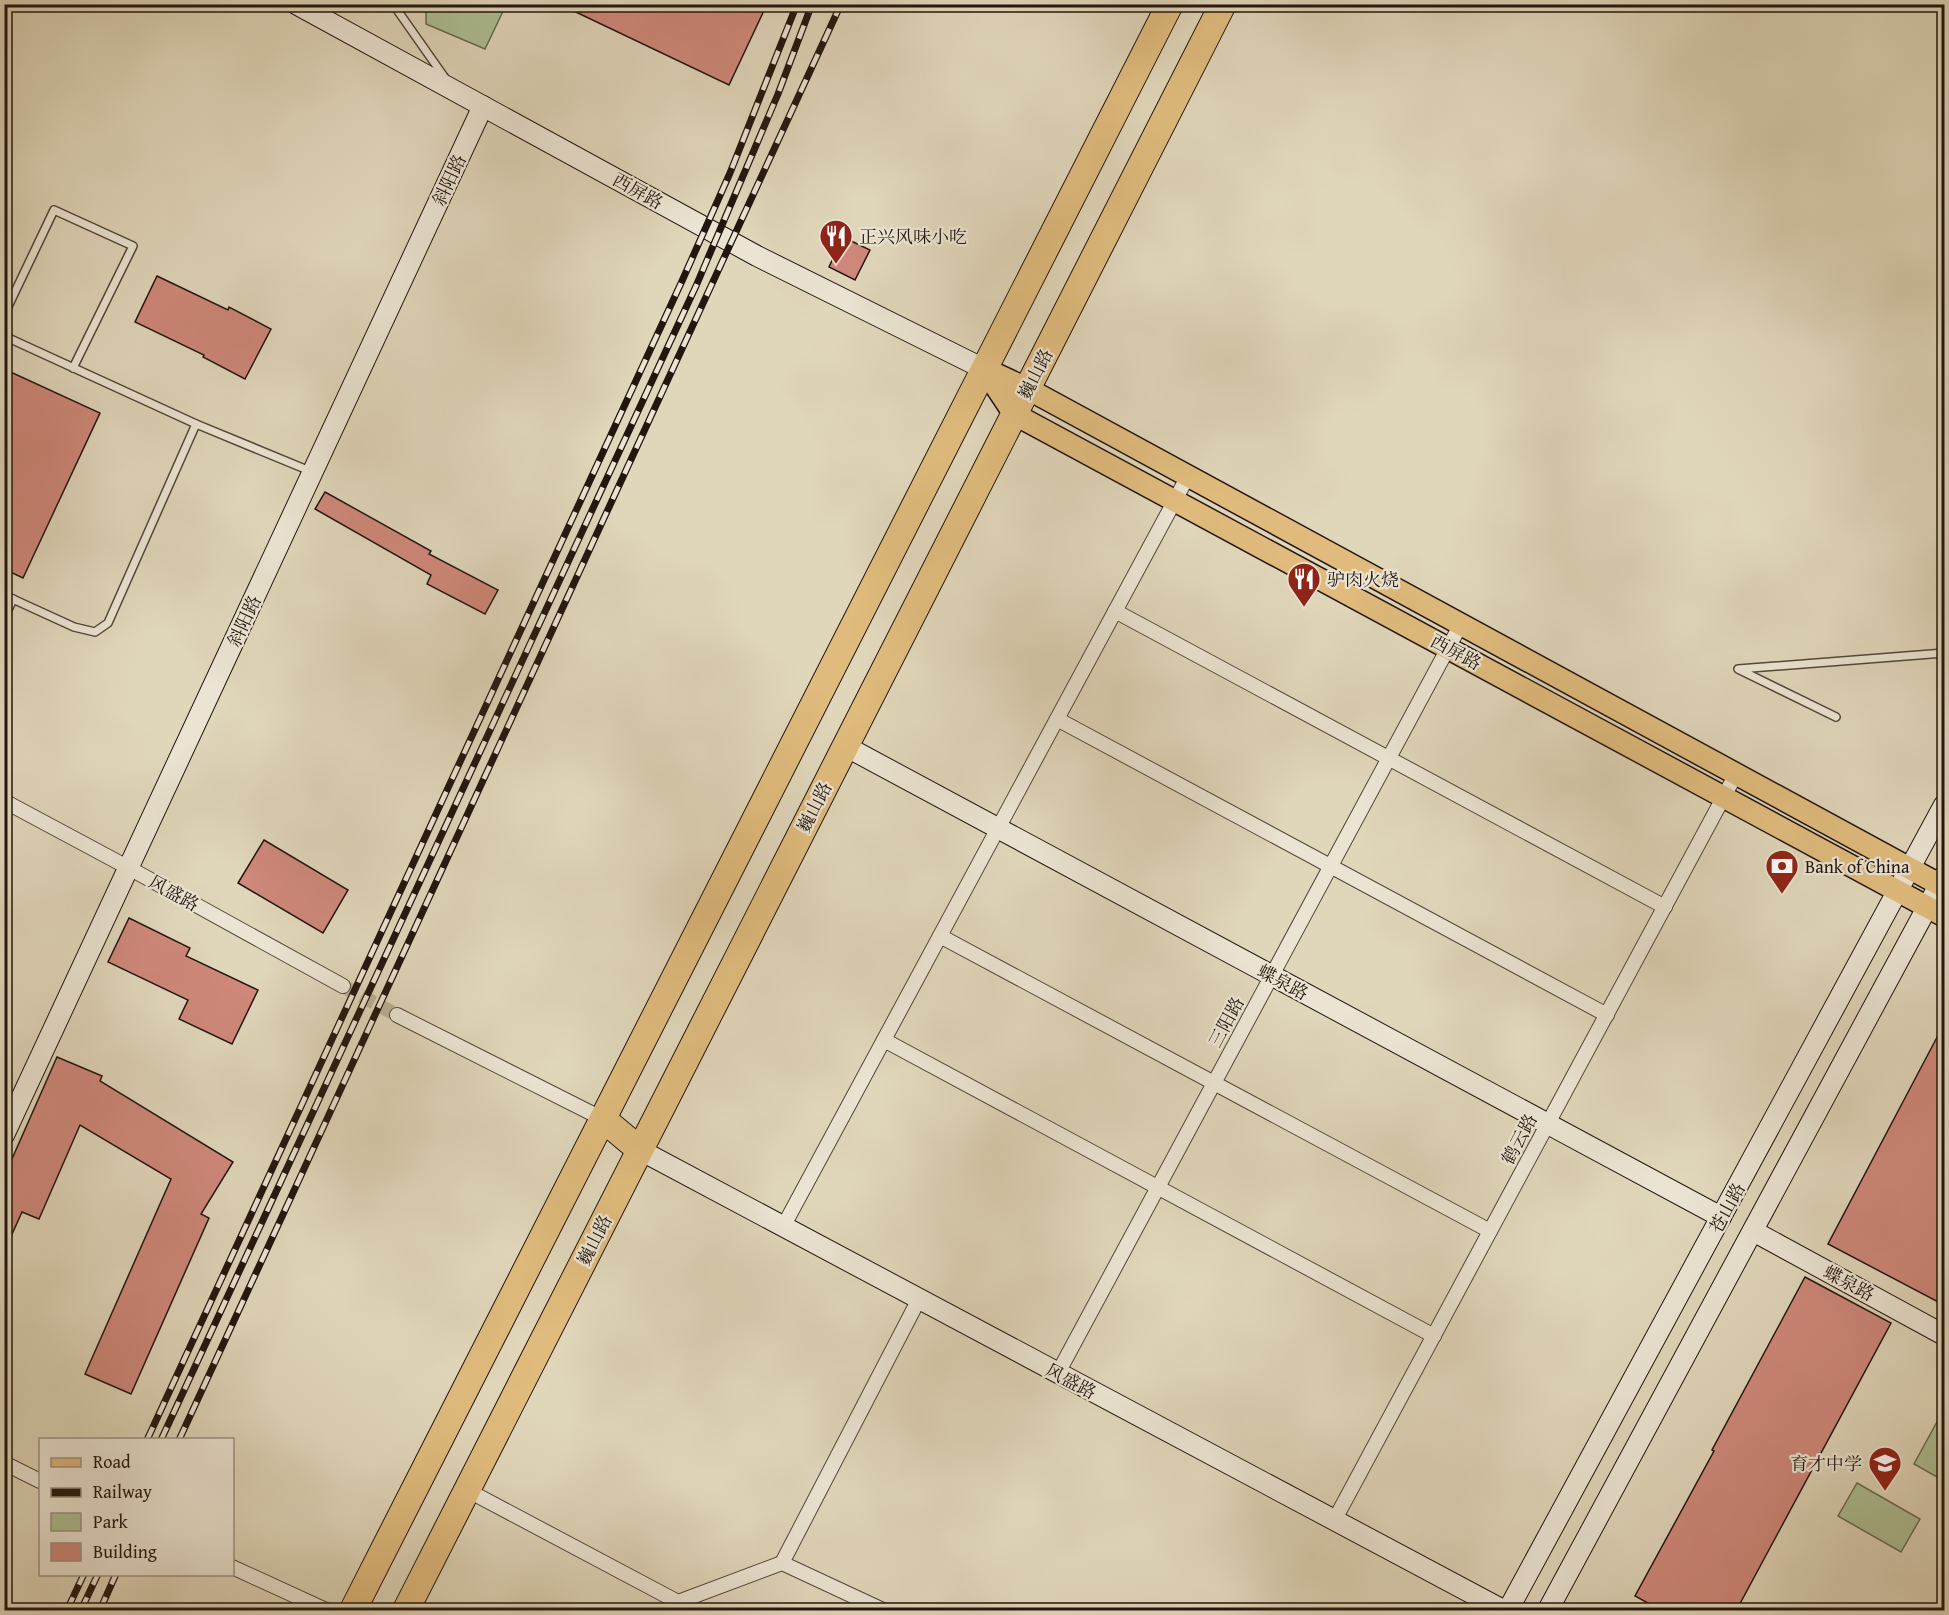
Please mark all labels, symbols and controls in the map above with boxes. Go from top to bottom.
street label: 斜阳路 [425,150,473,210]
street label: 西屏路 [608,166,668,216]
restaurant icon: 正兴风味小吃 [818,218,854,265]
place label: 正兴风味小吃 [859,223,967,250]
street label: 巍山路 [1011,344,1059,404]
restaurant icon: 驴肉火烧 [1286,561,1322,608]
place label: 驴肉火烧 [1327,566,1399,593]
street label: 斜阳路 [220,591,268,651]
street label: 西屏路 [1426,627,1486,677]
street label: 巍山路 [790,777,838,837]
bank icon: Bank of China [1764,848,1800,895]
place label: Bank of China [1805,853,1910,880]
street label: 风盛路 [144,868,204,918]
street label: 蝶泉路 [1253,957,1313,1007]
street label: 三阳路 [1201,992,1251,1052]
street label: 鹤云路 [1494,1109,1544,1169]
street label: 苍山路 [1702,1178,1752,1238]
street label: 巍山路 [570,1210,618,1270]
street label: 蝶泉路 [1819,1258,1879,1308]
street label: 风盛路 [1041,1356,1101,1406]
legend [39,1438,234,1576]
school or university icon: 育才中学 [1867,1445,1903,1492]
text: Road [93,1448,131,1475]
place label: 育才中学 [1790,1450,1862,1477]
text: Railway [93,1478,152,1505]
text: Park [93,1508,129,1535]
text: Building [93,1538,157,1565]

